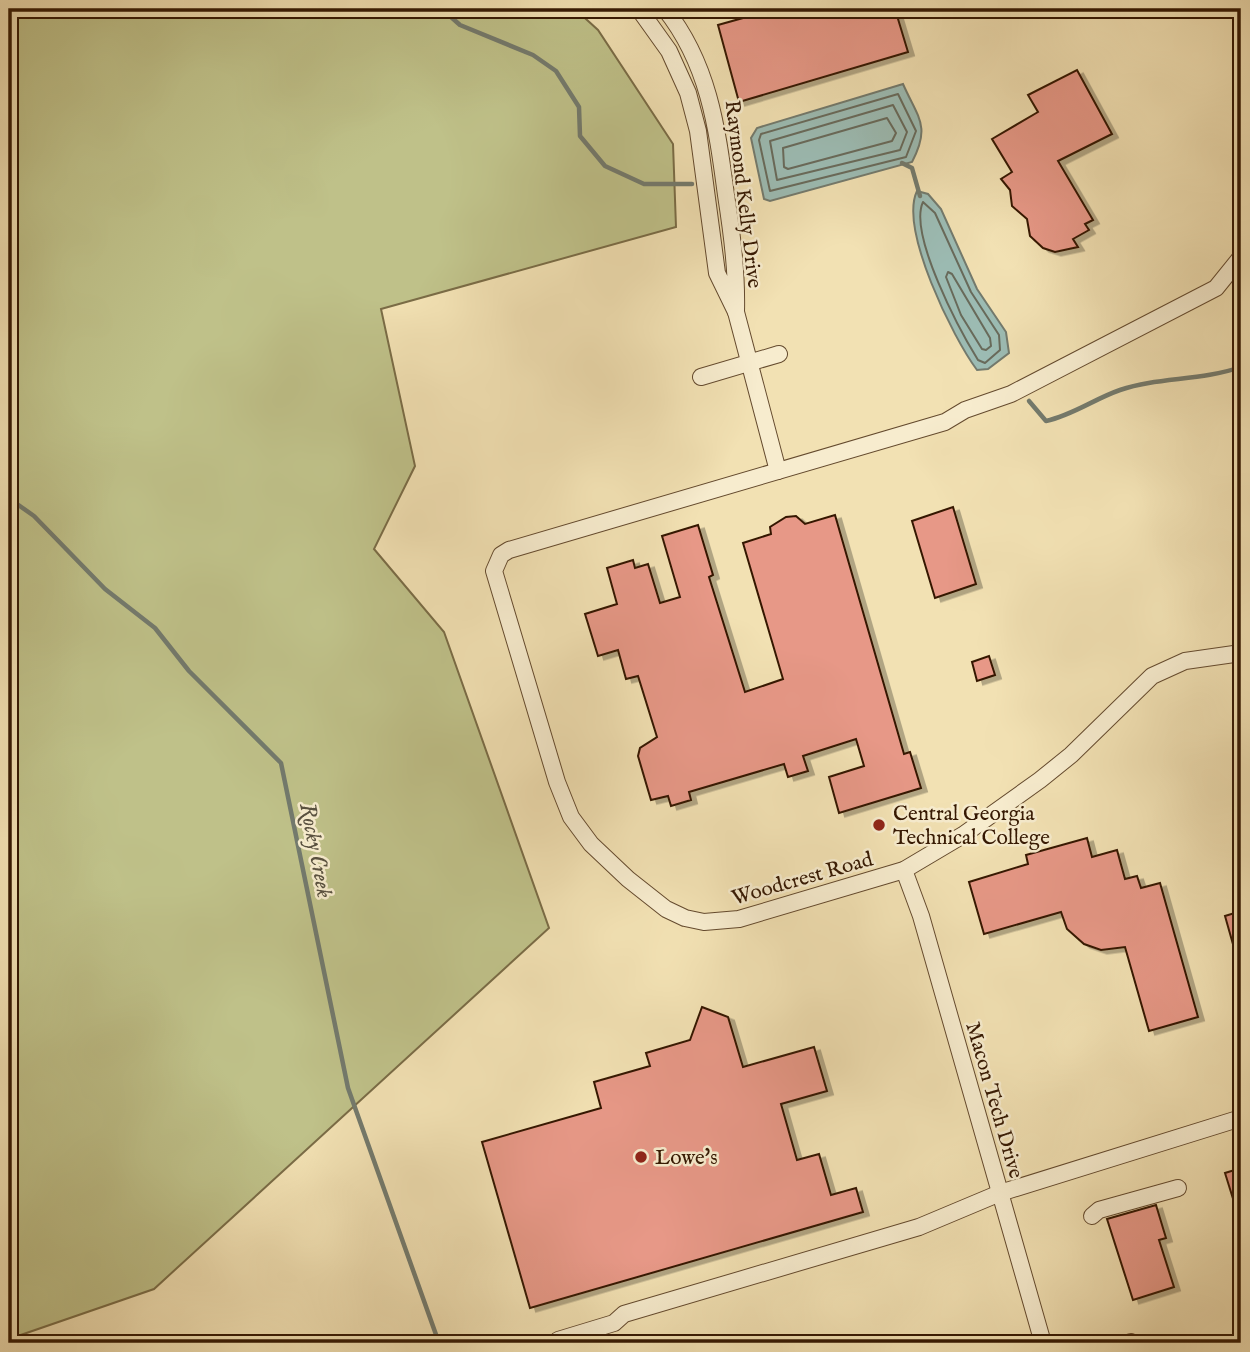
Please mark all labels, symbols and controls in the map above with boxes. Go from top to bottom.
street label: Raymond Kelly Drive [718,99,767,290]
water label: Rocky Creek [292,800,339,900]
place label: Central Georgia Technical College [893,801,1050,852]
marker: Central Georgia Technical College [871,817,887,833]
street label: Woodcrest Road [729,846,877,913]
street label: Macon Tech Drive [958,1019,1029,1182]
place label: Lowe's [655,1145,718,1172]
marker: Lowe's [633,1149,649,1165]

